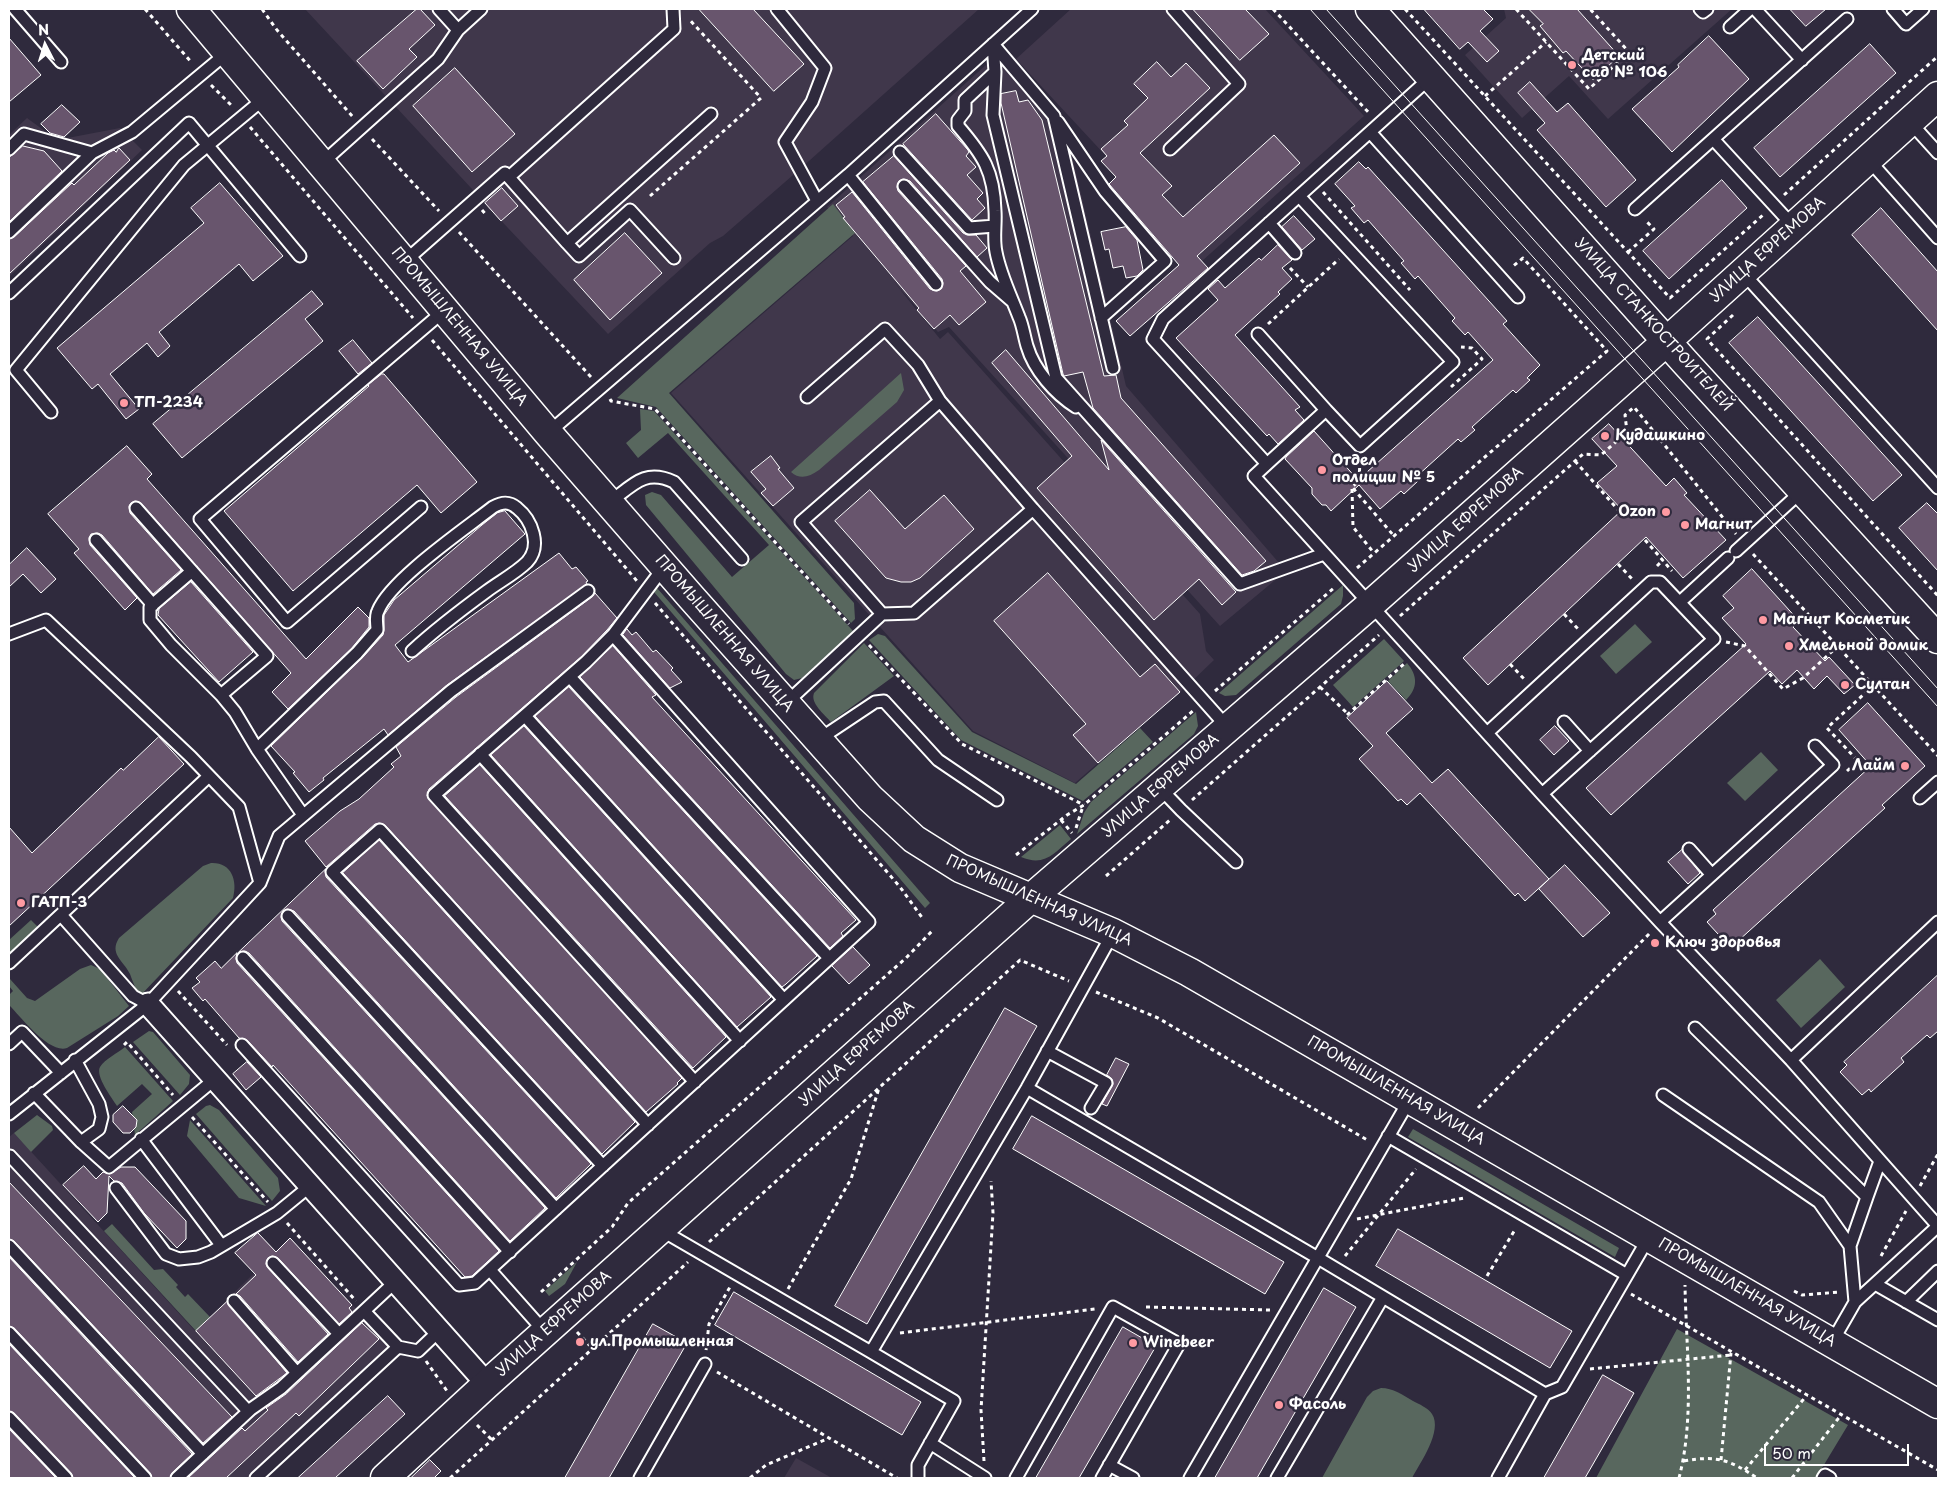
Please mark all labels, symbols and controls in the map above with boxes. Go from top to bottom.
text: N [37,19,50,41]
north arrow [20,20,70,70]
place label: Детский сад № 106 [1582,47,1667,82]
marker: Детский сад № 106 [1566,59,1578,71]
street label: УЛИЦА ЕФРЕМОВА [1707,194,1829,306]
street label: УЛИЦА СТАНКОСТРОИТЕЛЕЙ [1570,235,1736,415]
street label: ПРОМЫШЛЕННАЯ УЛИЦА [387,244,531,410]
place label: ТП-2234 [134,394,203,412]
marker: ТП-2234 [118,397,130,409]
place label: Кудашкино [1615,427,1705,445]
marker: Кудашкино [1599,430,1611,442]
place label: Отдел полиции № 5 [1332,452,1435,487]
marker: Отдел полиции № 5 [1316,464,1328,476]
street label: УЛИЦА ЕФРЕМОВА [1405,464,1527,576]
place label: Ozon [1618,503,1656,521]
marker: Ozon [1660,506,1672,518]
place label: Магнит [1695,516,1752,534]
marker: Магнит [1679,519,1691,531]
street label: ПРОМЫШЛЕННАЯ УЛИЦА [651,552,797,716]
place label: Магнит Косметик [1773,611,1910,629]
marker: Магнит Косметик [1757,614,1769,626]
place label: Хмельной домик [1799,637,1928,655]
marker: Хмельной домик [1783,640,1795,652]
place label: Султан [1855,676,1910,694]
marker: Султан [1839,679,1851,691]
street label: УЛИЦА ЕФРЕМОВА [1099,730,1223,842]
place label: Лайм [1852,757,1895,775]
marker: Лайм [1899,760,1911,772]
street label: ПРОМЫШЛЕННАЯ УЛИЦА [943,852,1135,950]
place label: ГАТП-3 [31,894,87,912]
marker: ГАТП-3 [15,897,27,909]
place label: Ключ здоровья [1665,934,1781,952]
marker: Ключ здоровья [1649,937,1661,949]
street label: УЛИЦА ЕФРЕМОВА [796,998,918,1110]
street label: ПРОМЫШЛЕННАЯ УЛИЦА [1304,1033,1488,1149]
street label: ПРОМЫШЛЕННАЯ УЛИЦА [1655,1235,1839,1351]
street label: УЛИЦА ЕФРЕМОВА [493,1268,615,1380]
place label: ул.Промышленная [590,1333,734,1351]
place label: Winebeer [1143,1334,1214,1352]
marker: ул.Промышленная [574,1336,586,1348]
marker: Winebeer [1127,1337,1139,1349]
place label: Фасоль [1289,1396,1346,1414]
marker: Фасоль [1273,1399,1285,1411]
scale bar [1767,1434,1912,1466]
text: 50 m [1772,1441,1811,1464]

